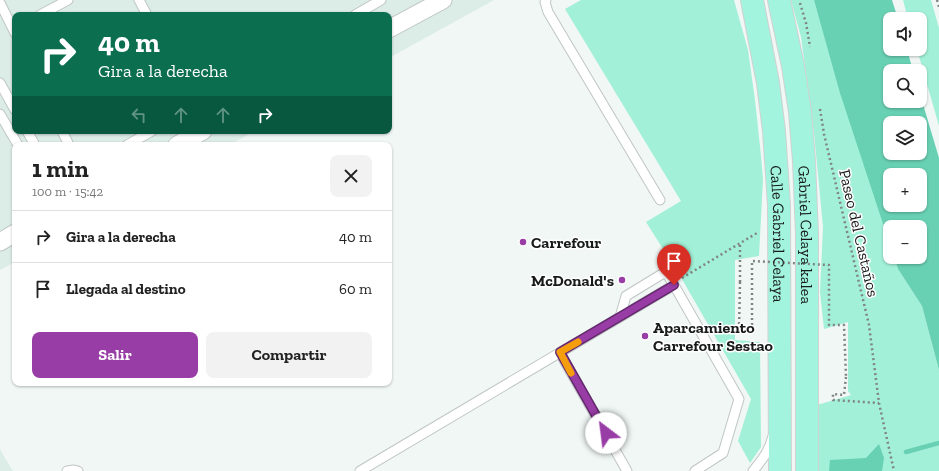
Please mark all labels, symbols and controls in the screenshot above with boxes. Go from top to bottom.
map controls [883,12,927,264]
button: sound [883,12,927,56]
text: 40 m [98,26,160,59]
icon: right [32,28,84,80]
text: Gira a la derecha [98,60,228,82]
button: search [883,64,927,108]
icon: left [128,104,150,126]
icon: ahead [170,104,192,126]
icon: ahead [212,104,234,126]
icon: right [254,104,276,126]
button: layers [883,116,927,160]
text: 1 min [32,154,89,183]
button: close [330,155,372,197]
street label: Calle Gabriel Celaya [767,165,789,303]
street label: Gabriel Celaya kalea [795,165,817,304]
street label: Paseo del Castaños [835,167,883,299]
button: + [883,168,927,212]
text: 100 m · 15:42 [32,184,103,199]
button: − [883,220,927,264]
icon: right [32,226,54,248]
text: Gira a la derecha [66,228,176,246]
text: 40 m [339,228,372,246]
place label: Carrefour [531,233,601,252]
marker: Carrefour [518,237,528,247]
pin [657,244,691,285]
icon: arrive [663,250,685,272]
place label: McDonald's [531,271,614,290]
marker: McDonald's [617,275,627,285]
icon: arrive [32,278,54,300]
text: Llegada al destino [66,280,186,298]
text: 60 m [339,280,372,298]
place label: Aparcamiento Carrefour Sestao [653,318,774,355]
marker: Aparcamiento Carrefour Sestao [640,331,650,341]
button: Salir [32,332,198,378]
button: Compartir [206,332,372,378]
position arrow [585,412,627,454]

